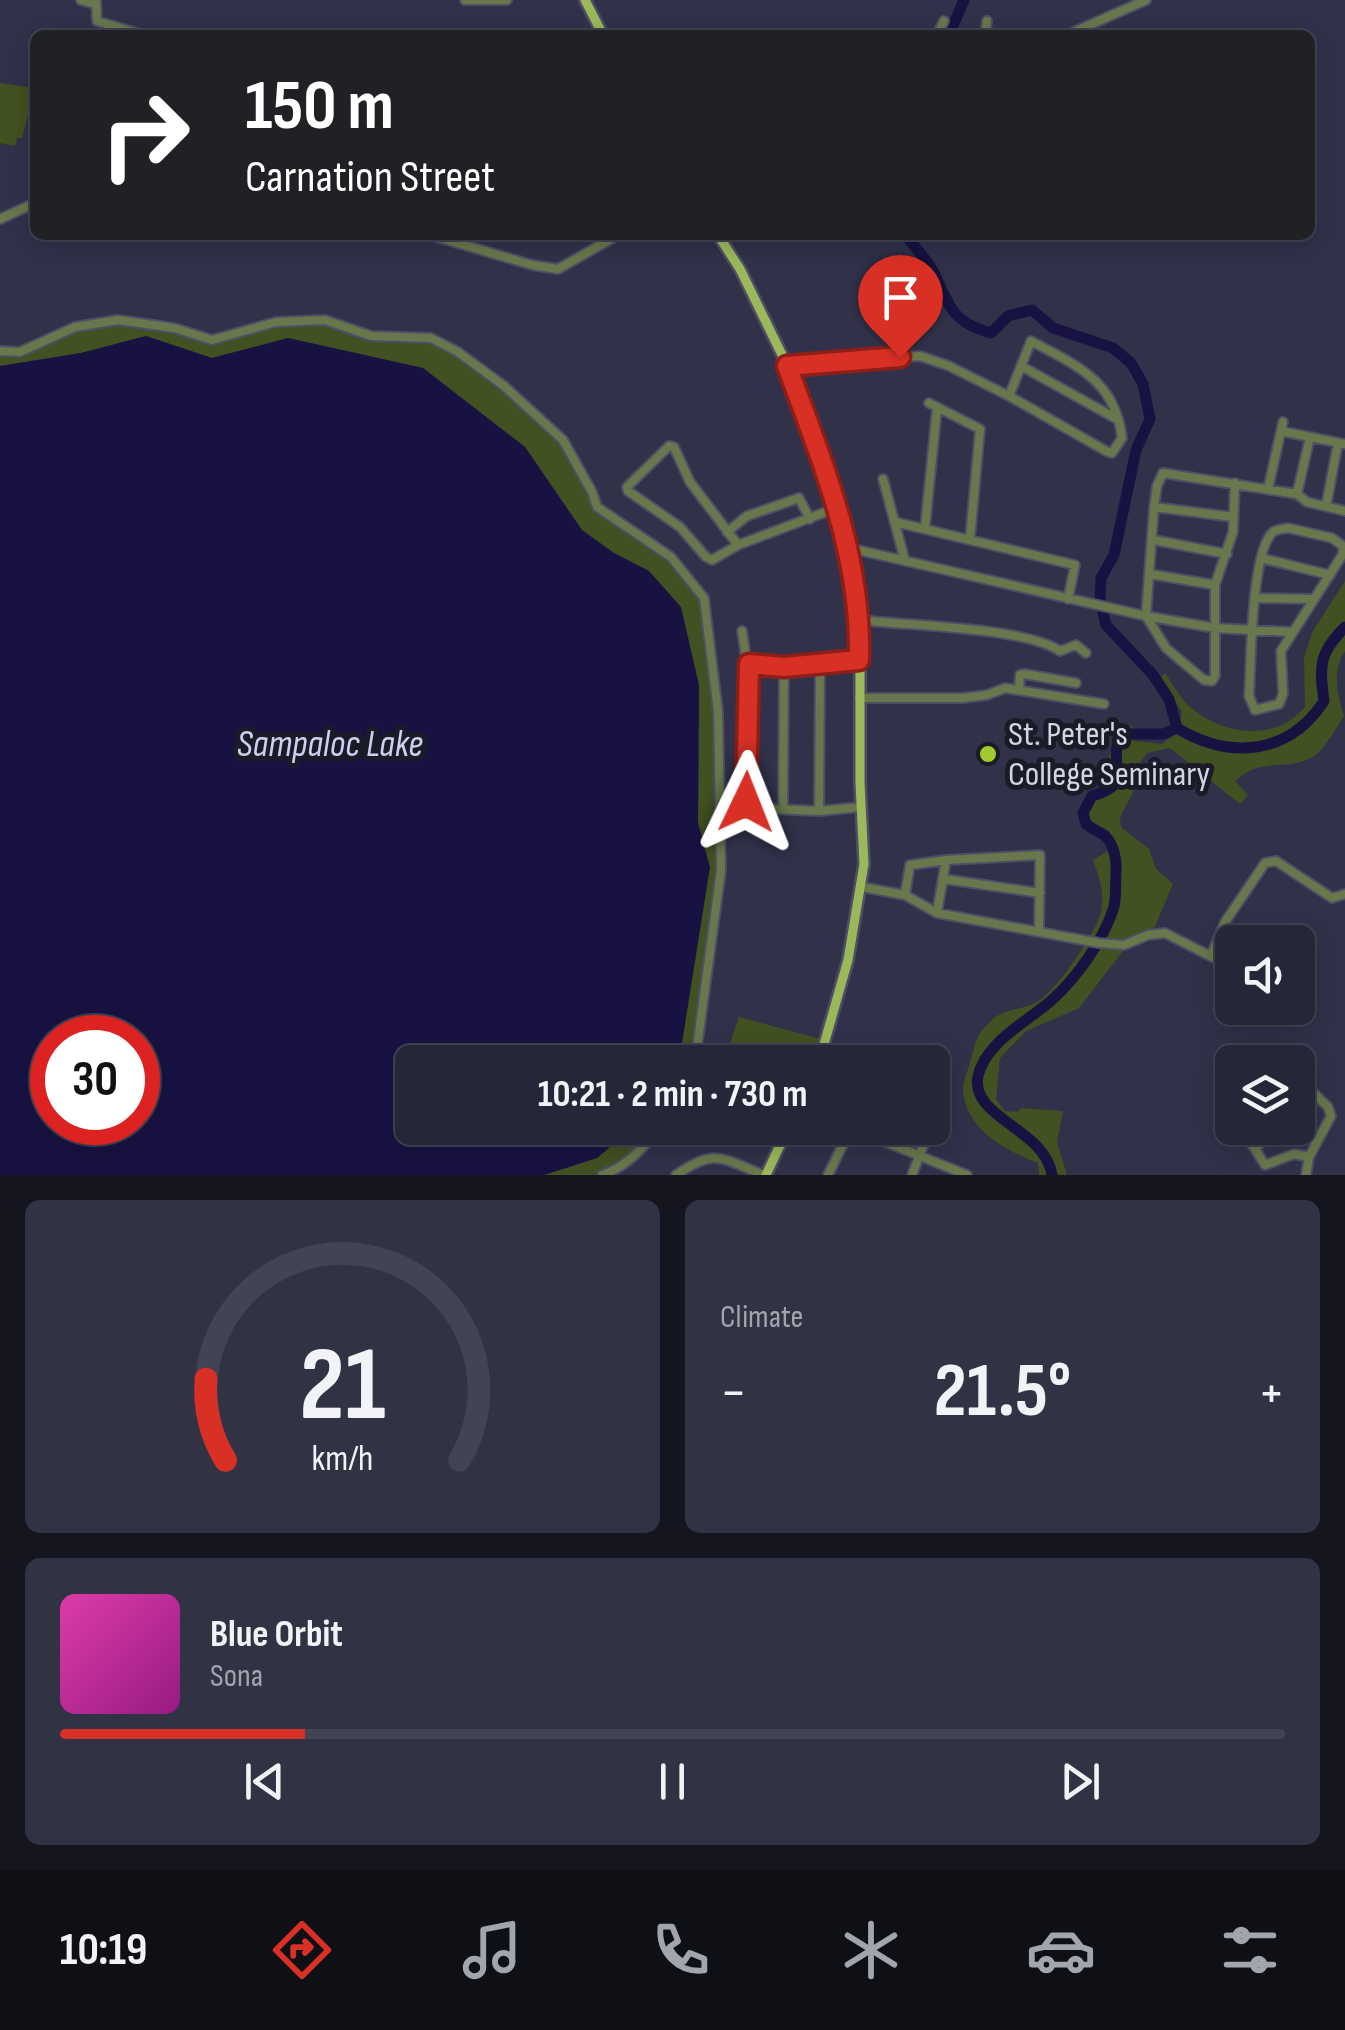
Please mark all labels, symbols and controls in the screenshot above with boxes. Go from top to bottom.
text: 150 m [245,65,394,149]
icon: right [80,70,210,200]
text: Carnation Street [245,150,495,205]
pin [858,255,943,358]
icon: arrive [873,270,928,325]
place label: St. Peter's College Seminary [1008,713,1210,796]
water label: Sampaloc Lake [237,722,423,767]
marker: St. Peter's College Seminary [977,743,999,765]
position arrow [694,750,798,854]
map controls [1215,925,1315,1145]
button: sound [1215,925,1315,1025]
speed limit sign: 30 [30,1015,160,1145]
button: layers [1215,1045,1315,1145]
text: 10:21 · 2 min · 730 m [538,1072,807,1117]
text: Climate [720,1298,803,1337]
text: 21 [299,1324,386,1449]
text: 21.5° [934,1347,1071,1438]
text: − [720,1360,747,1427]
text: + [1258,1360,1285,1427]
text: km/h [312,1438,373,1481]
text: Blue Orbit [210,1612,343,1657]
text: Sona [210,1657,263,1696]
icon: previous [237,1754,292,1809]
icon: pause [645,1754,700,1809]
icon: next [1053,1754,1108,1809]
icon: directions [267,1915,337,1985]
icon: music [457,1915,527,1985]
icon: phone [646,1915,716,1985]
icon: climate [836,1915,906,1985]
icon: car [1026,1915,1096,1985]
icon: filters [1215,1915,1285,1985]
text: 10:19 [60,1923,147,1978]

